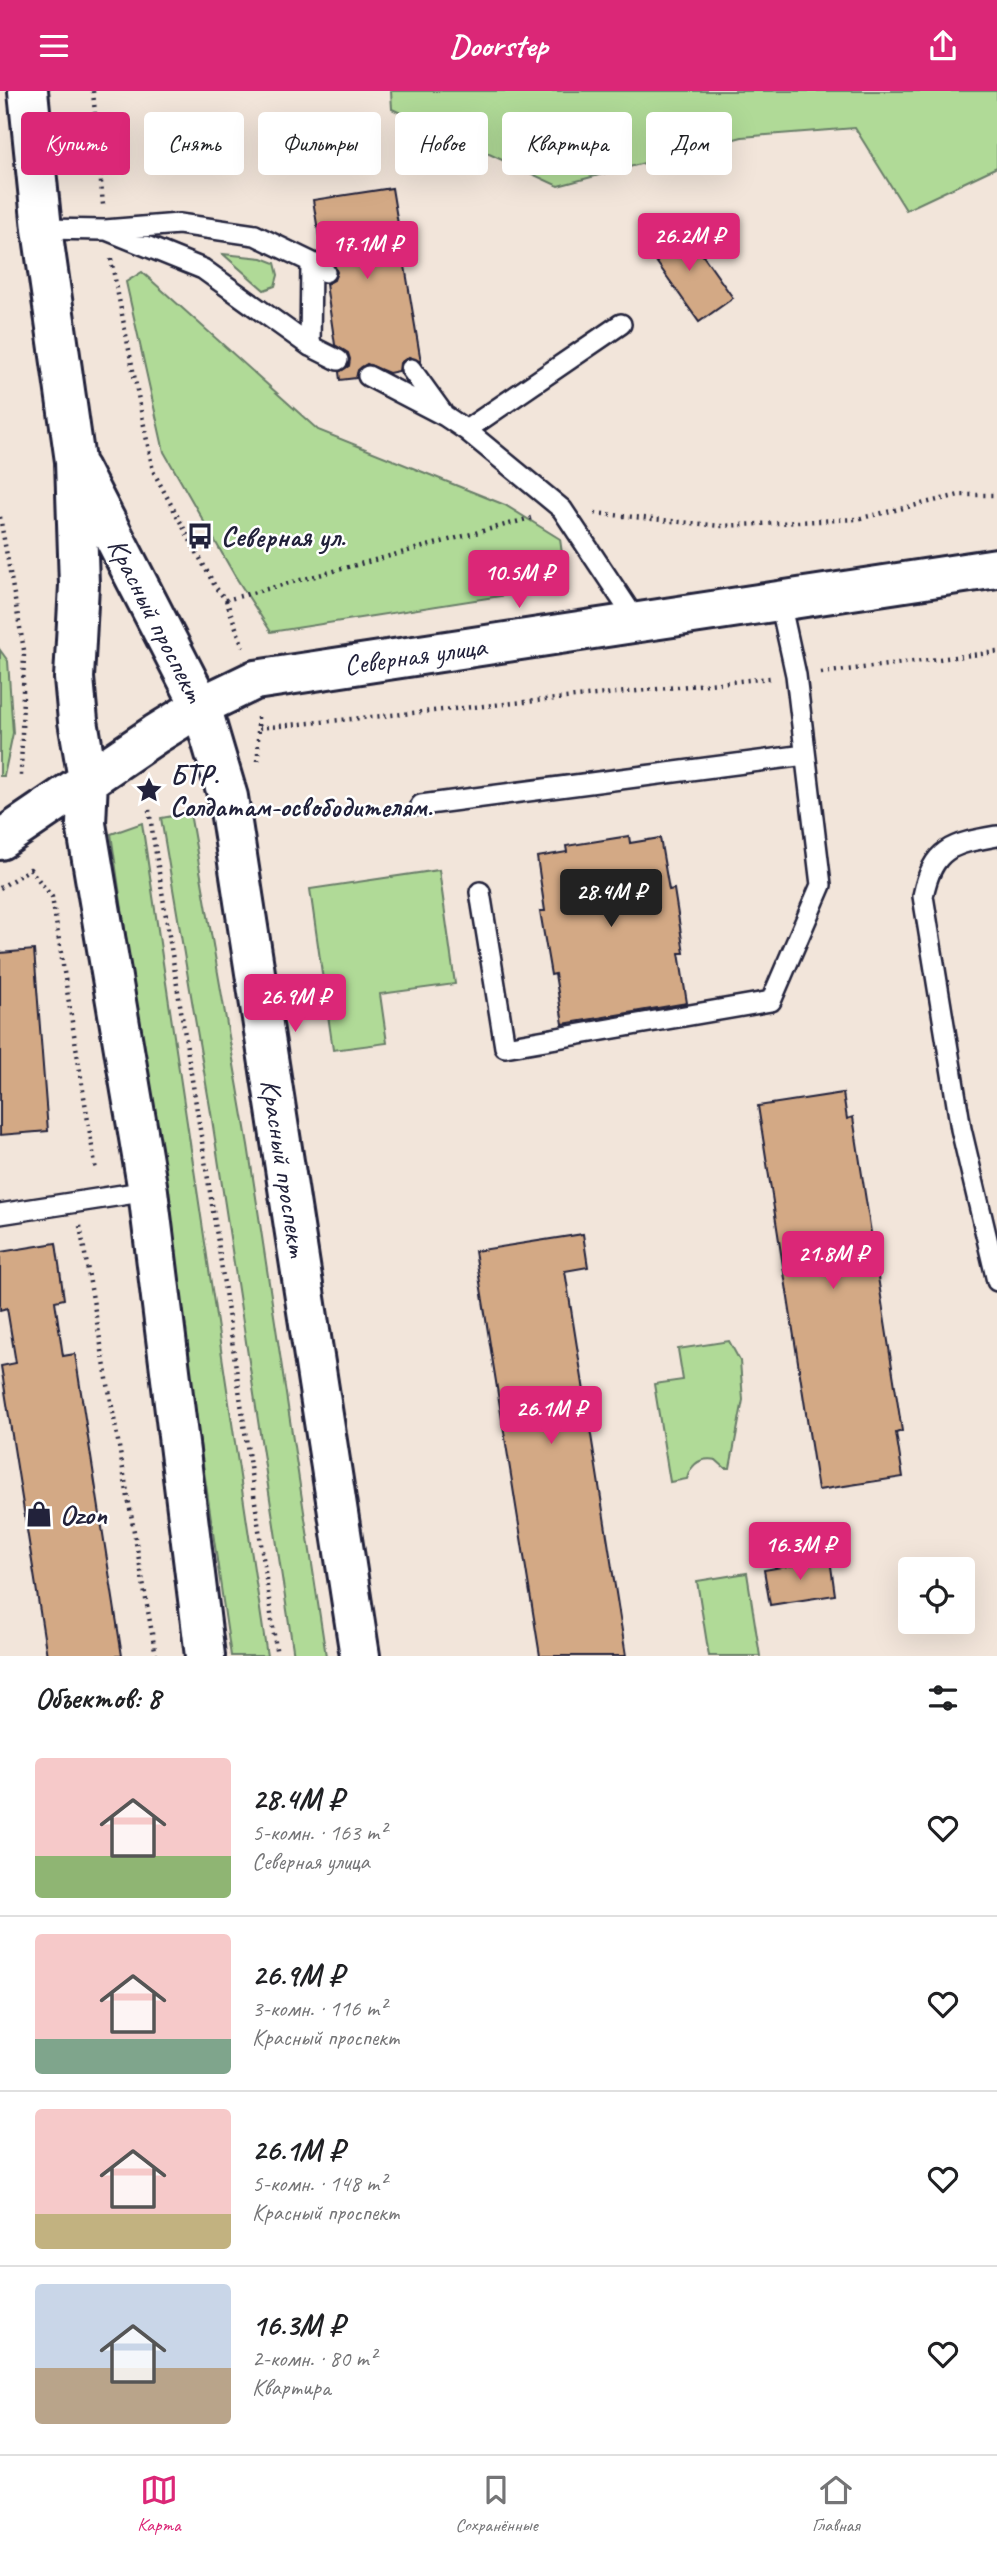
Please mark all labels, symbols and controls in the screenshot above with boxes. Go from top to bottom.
text: Doorstep [449,25,548,66]
icon: menu [35,27,73,65]
icon: share [924,27,962,65]
chip: Купить [21,112,130,175]
chip: Снять [144,112,244,175]
chip: Фильтры [258,112,381,175]
chip: Новое [395,112,488,175]
chip: Квартира [502,112,632,175]
chip: Дом [646,112,732,175]
pin: 26.2M ₽ [624,213,754,273]
pin: 17.1M ₽ [302,221,432,281]
text: 26.2M ₽ [654,221,724,250]
text: 17.1M ₽ [332,229,402,258]
place label: Северная ул. [221,519,346,555]
bus stop icon: Северная ул. [185,521,215,551]
street label: Красный проспект [100,532,213,709]
pin: 10.5M ₽ [454,551,584,610]
text: 10.5M ₽ [484,558,554,587]
street label: Северная улица [342,628,490,683]
place label: БТР. Солдатам-освободителям. [170,757,433,824]
place icon: БТР. Солдатам-освободителям. [134,775,164,805]
pin: 28.4M ₽ [546,869,676,929]
text: 28.4M ₽ [576,877,646,906]
pin: 26.9M ₽ [230,975,360,1034]
text: 26.9M ₽ [260,982,330,1011]
street label: Красный проспект [253,1077,316,1261]
pin: 21.8M ₽ [768,1231,898,1291]
text: 21.8M ₽ [798,1239,868,1268]
pin: 26.1M ₽ [486,1387,616,1446]
text: 26.1M ₽ [516,1394,586,1423]
place label: Ozon [60,1497,108,1532]
shop icon: Ozon [24,1499,54,1529]
pin: 16.3M ₽ [735,1523,865,1582]
text: 16.3M ₽ [765,1530,835,1559]
map controls [898,1557,975,1634]
button: locate [898,1557,975,1634]
text: Объектов: 8 [35,1679,160,1717]
icon: filters [924,1679,962,1717]
text: 28.4M ₽ [252,1780,343,1818]
icon: home [91,1786,175,1870]
icon: heart [924,1809,962,1847]
text: 5-комн. · 163 m² [252,1818,386,1847]
text: Северная улица [252,1847,370,1876]
text: 26.9M ₽ [252,1956,343,1994]
icon: home [91,1962,175,2046]
icon: heart [924,1985,962,2023]
text: 3-комн. · 116 m² [252,1994,386,2023]
text: Красный проспект [252,2023,399,2052]
text: 26.1M ₽ [252,2131,344,2169]
icon: home [91,2137,175,2221]
icon: heart [924,2160,962,2198]
text: 5-комн. · 148 m² [252,2169,386,2198]
text: Красный проспект [252,2198,399,2227]
text: 16.3M ₽ [252,2306,344,2344]
icon: home [91,2312,175,2396]
icon: heart [924,2335,962,2373]
text: 2-комн. · 80 m² [252,2344,376,2373]
text: Квартира [252,2373,330,2402]
tab: Карта [137,2471,181,2537]
tab: Сохранённые [455,2471,538,2537]
tab: Главная [812,2471,860,2537]

